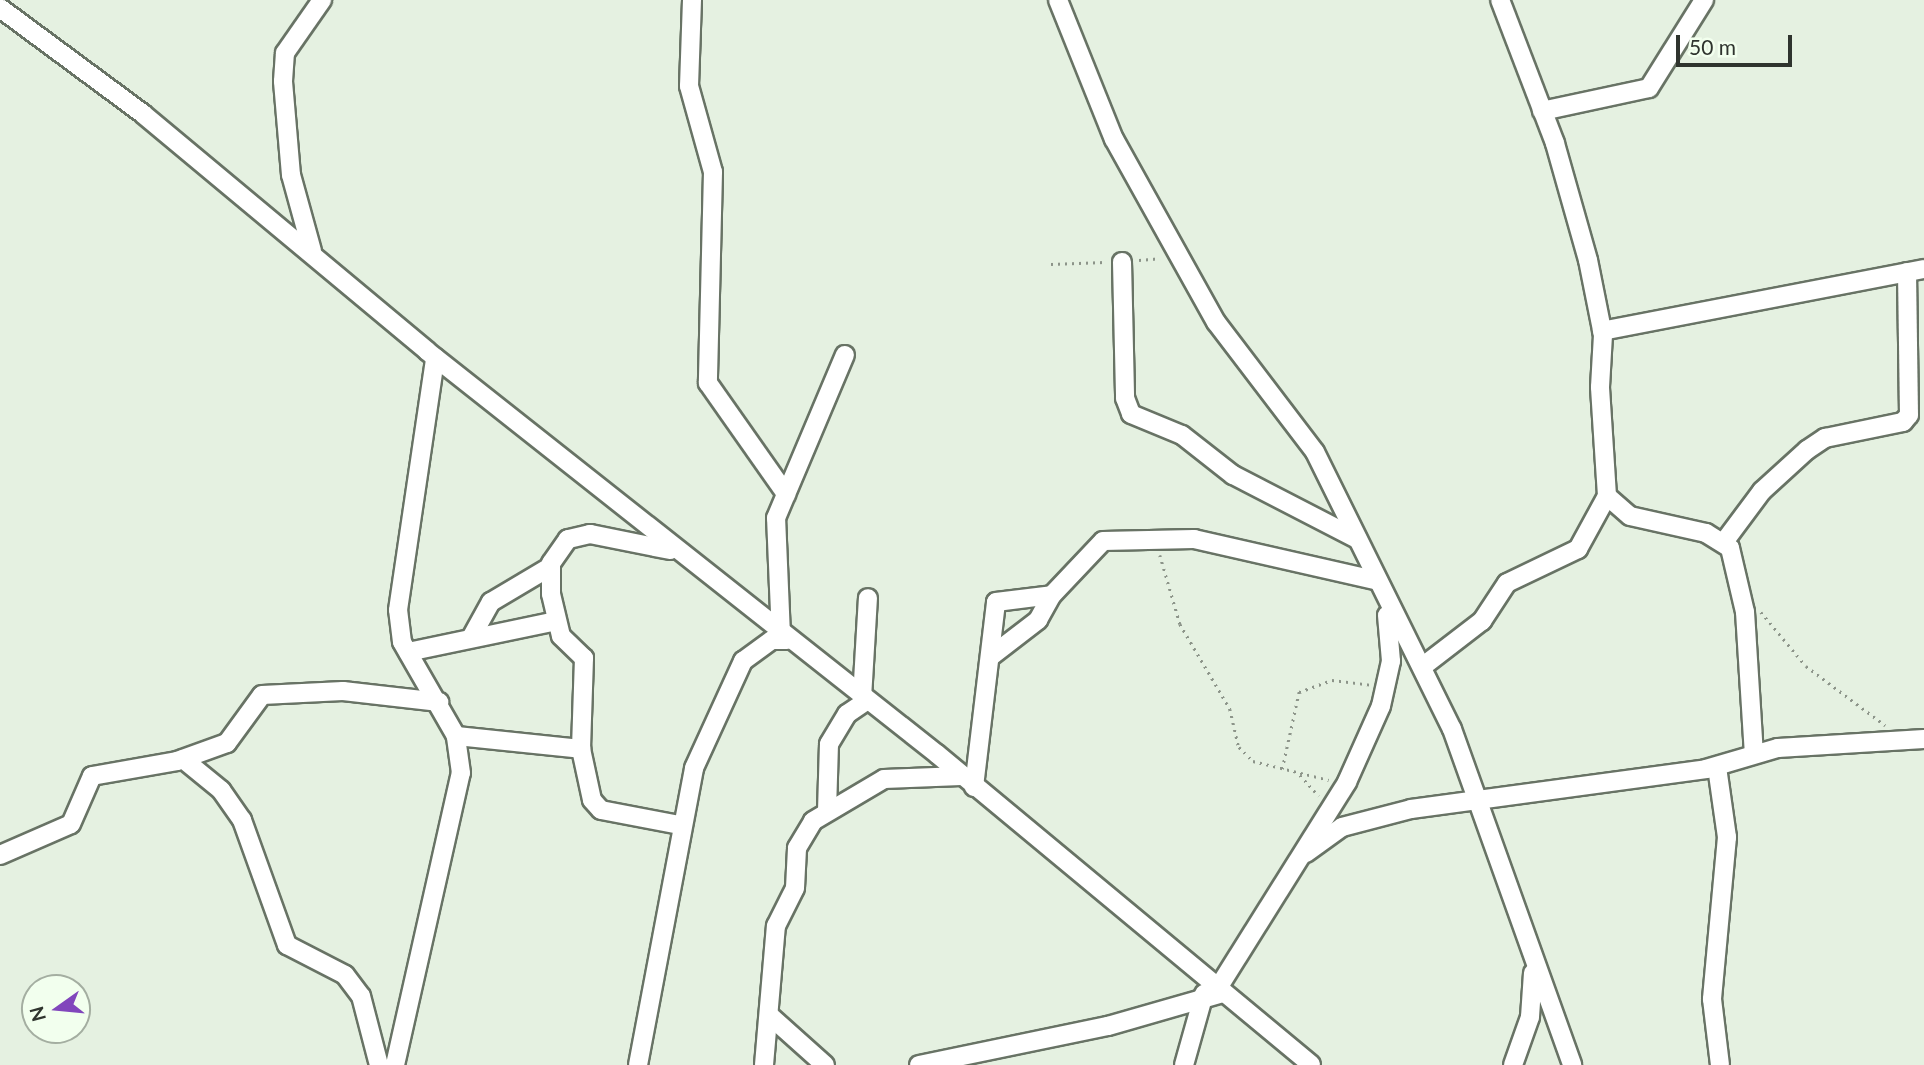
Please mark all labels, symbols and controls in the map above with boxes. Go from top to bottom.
scale bar [1679,21,1794,65]
text: 50 m [1689,34,1736,59]
north arrow [21,974,91,1044]
text: N [24,1004,50,1024]

